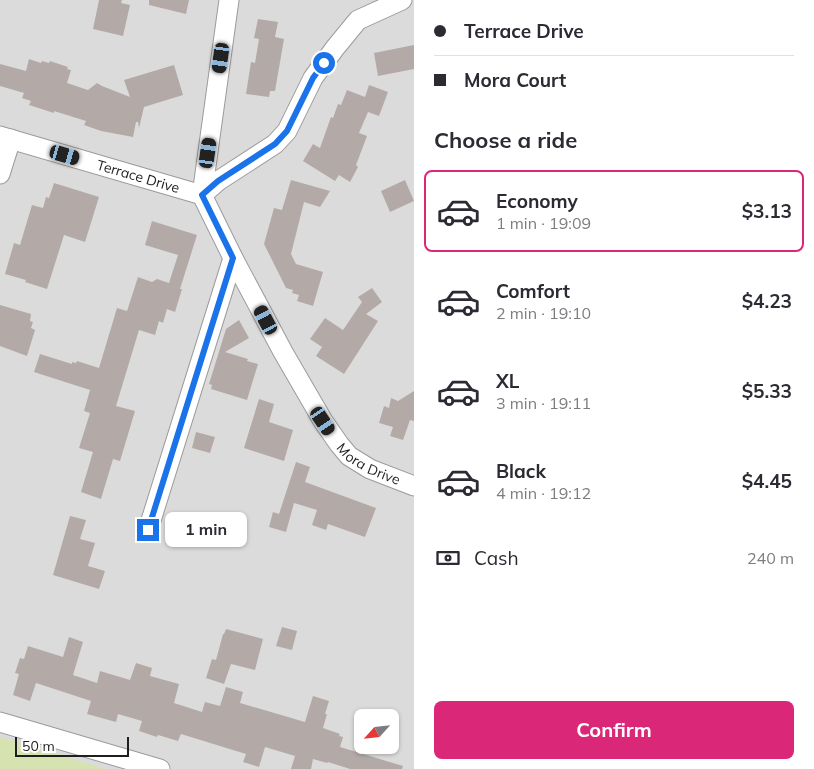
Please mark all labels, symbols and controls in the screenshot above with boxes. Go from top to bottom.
text: Terrace Drive [464,19,584,43]
car [211,42,230,74]
route start [313,52,335,74]
text: Mora Court [464,68,566,92]
text: Choose a ride [434,126,577,154]
car [198,137,217,169]
car [48,144,81,166]
street label: Terrace Drive [95,156,182,197]
icon: car [436,189,481,234]
text: Economy [496,189,578,213]
text: $3.13 [742,199,792,223]
text: 1 min · 19:09 [496,213,591,233]
icon: car [436,279,481,324]
text: Comfort [496,279,570,303]
text: $4.23 [742,289,792,313]
car [252,303,279,337]
text: 2 min · 19:10 [496,303,591,323]
icon: car [436,369,481,414]
text: XL [496,369,519,393]
text: $5.33 [742,379,792,403]
text: 3 min · 19:11 [496,393,591,413]
car [308,404,337,438]
street label: Mora Drive [333,439,403,489]
icon: car [436,459,481,504]
text: Black [496,459,546,483]
text: $4.45 [742,469,792,493]
text: 4 min · 19:12 [496,483,591,503]
callout: 1 min [166,512,248,548]
route end [137,519,159,541]
text: 1 min [185,519,227,539]
icon: cash [434,544,462,572]
text: Cash [474,546,519,570]
text: 240 m [747,548,794,568]
button: Confirm [434,701,794,759]
north arrow [354,709,399,754]
map controls [354,709,399,754]
scale bar [15,734,129,757]
text: 50 m [22,737,55,755]

